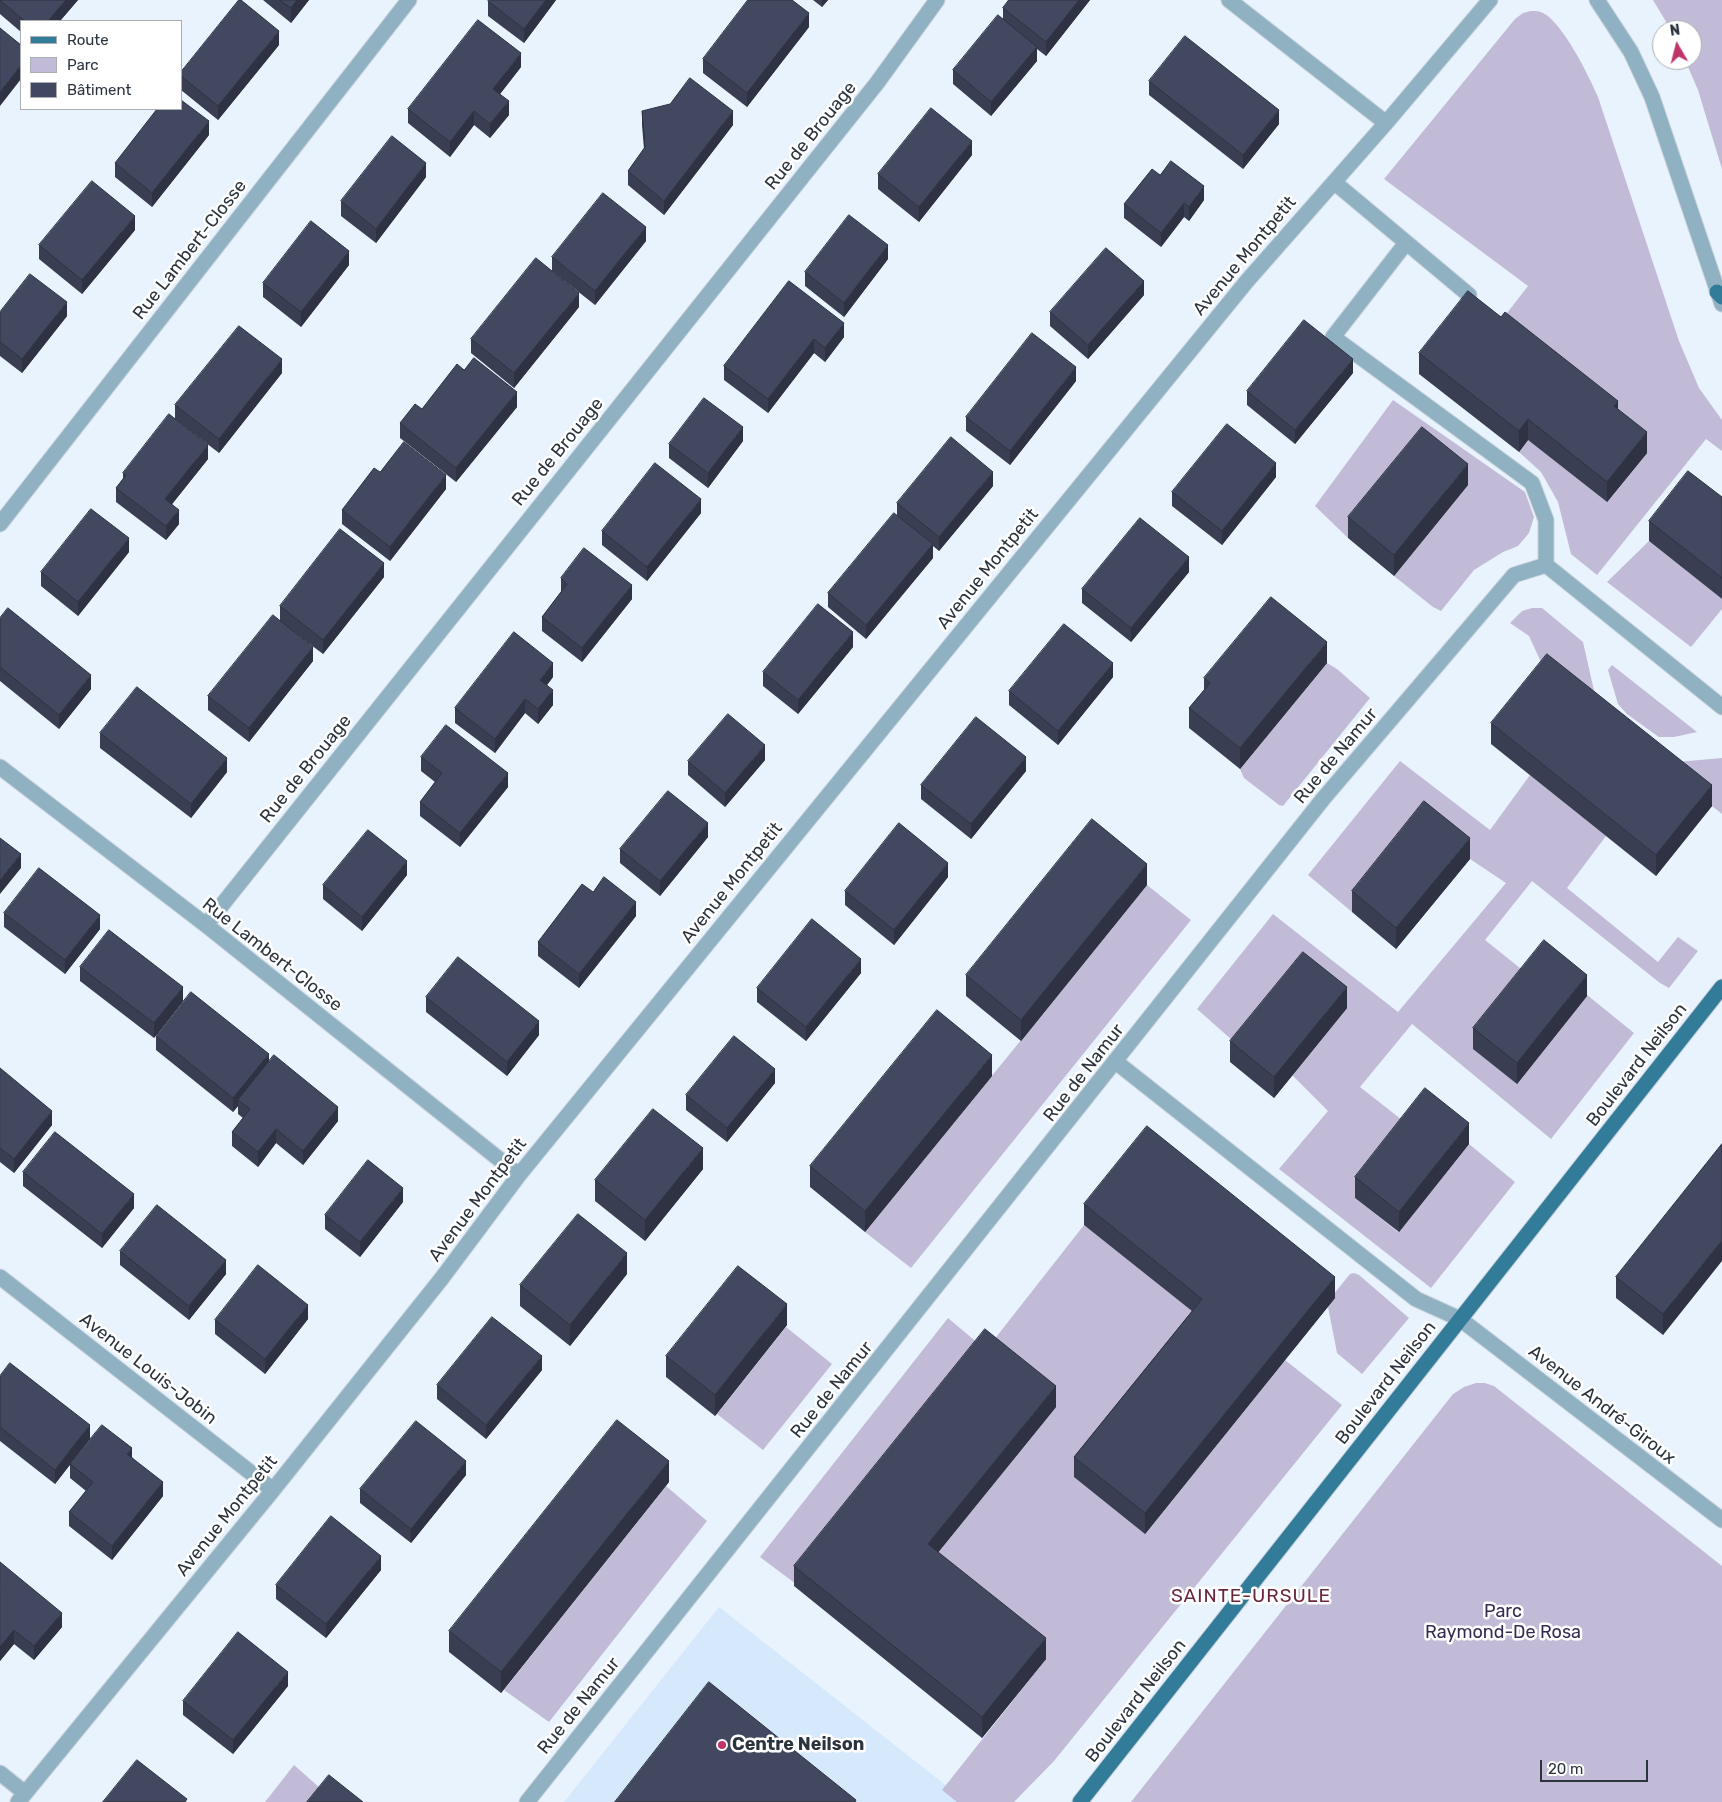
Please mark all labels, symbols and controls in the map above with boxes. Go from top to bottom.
legend [20,20,182,110]
north arrow [1652,20,1702,70]
text: N [1669,22,1681,40]
text: Route [67,31,109,49]
text: Parc [67,56,99,74]
street label: Rue de Brouage [761,78,861,194]
text: Bâtiment [67,81,131,99]
street label: Rue Lambert-Closse [129,176,251,324]
street label: Avenue Montpetit [1189,192,1301,320]
street label: Rue de Brouage [508,394,608,510]
street label: Avenue Montpetit [933,504,1043,634]
street label: Rue de Namur [1290,704,1382,808]
street label: Rue de Brouage [256,711,356,827]
street label: Avenue Montpetit [677,818,787,948]
street label: Rue Lambert-Closse [198,894,346,1016]
street label: Boulevard Neilson [1582,999,1692,1131]
street label: Rue de Namur [1039,1020,1129,1126]
street label: Avenue Montpetit [425,1134,531,1266]
street label: Avenue Louis-Jobin [75,1309,221,1429]
street label: Boulevard Neilson [1331,1317,1441,1449]
street label: Rue de Namur [786,1337,878,1443]
street label: Avenue André-Giroux [1524,1341,1680,1469]
street label: Avenue Montpetit [172,1451,282,1581]
district label: SAINTE-URSULE [1169,1586,1333,1608]
park label: Parc Raymond-De Rosa [1425,1601,1581,1644]
street label: Boulevard Neilson [1081,1635,1191,1767]
street label: Rue de Namur [533,1653,625,1759]
place label: Centre Neilson [732,1734,864,1756]
marker: Centre Neilson [716,1739,728,1751]
scale bar [1542,1750,1650,1782]
text: 20 m [1548,1760,1583,1778]

